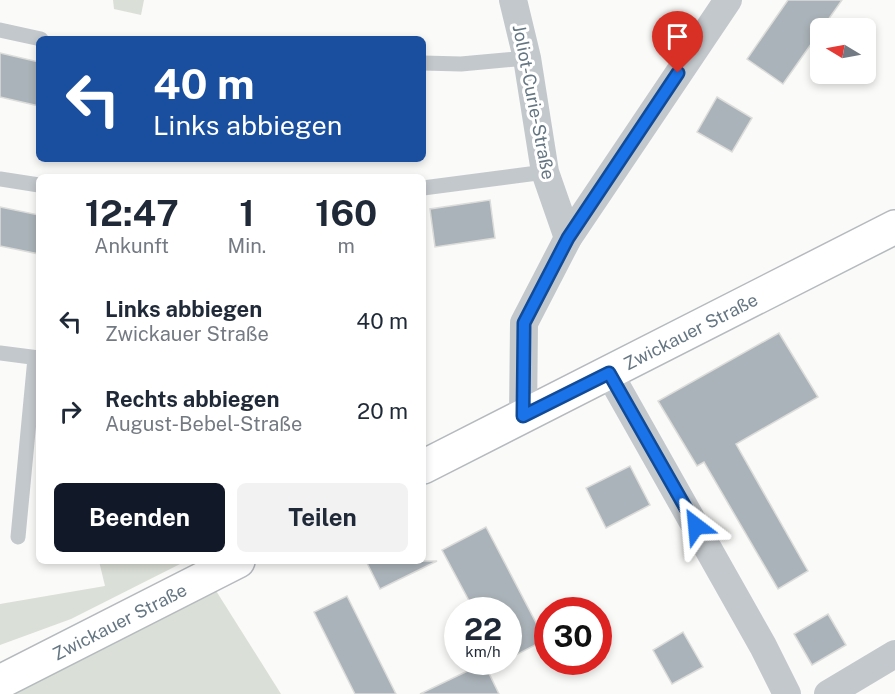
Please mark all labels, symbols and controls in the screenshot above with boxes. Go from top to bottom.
pin [652,11,703,73]
north arrow [810,18,876,84]
map controls [810,18,876,84]
icon: arrive [661,20,694,53]
street label: Joliot-Curie-Straße [509,23,559,181]
text: 40 m [153,59,255,108]
icon: left [54,60,132,138]
text: Links abbiegen [153,109,342,141]
text: 12:47 [85,192,179,234]
text: 1 [239,192,255,234]
text: 160 [315,192,377,234]
text: Ankunft [94,234,169,258]
text: Min. [227,234,266,258]
text: m [337,234,355,258]
street label: Zwickauer Straße [620,288,761,374]
text: Links abbiegen [105,296,262,322]
icon: left [54,305,87,338]
text: 40 m [356,308,408,334]
text: Zwickauer Straße [105,322,269,346]
text: Rechts abbiegen [105,386,280,412]
icon: right [54,395,87,428]
text: 20 m [357,398,408,424]
text: August-Bebel-Straße [105,412,302,436]
button: Beenden [54,483,225,552]
button: Teilen [237,483,408,552]
position arrow [664,494,728,558]
street label: Zwickauer Straße [49,578,190,664]
speed limit sign: 30 [534,597,612,675]
text: 22 [464,611,502,647]
text: km/h [465,643,501,660]

